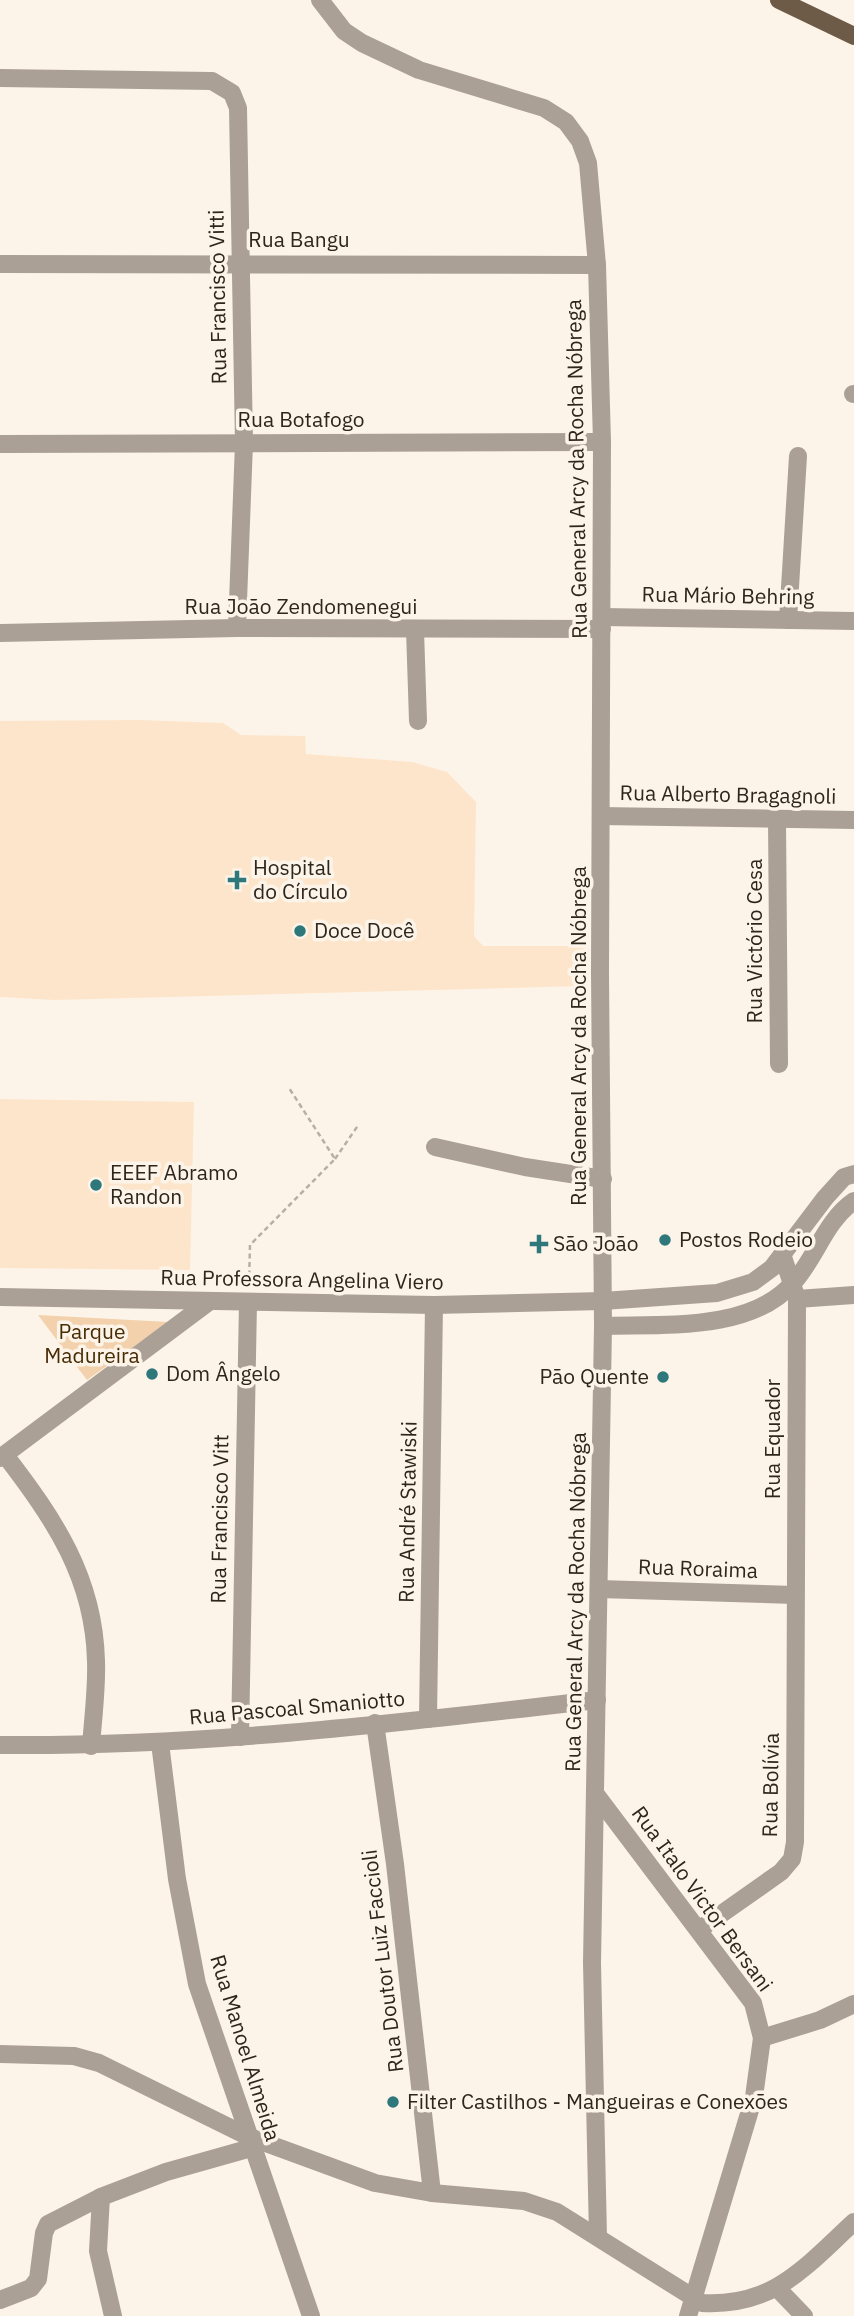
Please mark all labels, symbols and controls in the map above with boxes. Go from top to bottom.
street label: Rua Francisco Vitti [201,209,233,385]
street label: Rua Bangu [248,225,350,253]
street label: Rua General Arcy da Rocha Nóbrega [559,299,593,639]
street label: Rua Botafogo [238,405,364,433]
street label: Rua Mário Behring [641,579,815,611]
street label: Rua João Zendomenegui [185,592,417,620]
street label: Rua Alberto Bragagnoli [619,778,837,810]
place label: Hospital do Círculo [253,853,348,905]
street label: Rua Victório Cesa [740,859,768,1023]
street label: Rua General Arcy da Rocha Nóbrega [564,866,592,1206]
marker: Hospital do Círculo [227,870,247,890]
place label: Doce Docê [314,916,415,944]
marker: Doce Docê [292,923,308,939]
place label: EEEF Abramo Randon [110,1158,238,1210]
marker: EEEF Abramo Randon [88,1177,104,1193]
place label: Postos Rodeio [679,1225,813,1253]
place label: São João [553,1229,639,1257]
marker: Postos Rodeio [657,1232,673,1248]
marker: São João [531,1236,547,1252]
street label: Rua Professora Angelina Viero [160,1263,444,1295]
park label: Parque Madureira [44,1317,140,1369]
place label: Dom Ângelo [166,1359,281,1387]
place label: Pão Quente [539,1362,649,1390]
marker: Dom Ângelo [144,1366,160,1382]
marker: Pão Quente [655,1369,671,1385]
street label: Rua Equador [758,1378,786,1499]
street label: Rua André Stawiski [391,1421,423,1603]
street label: Rua General Arcy da Rocha Nóbrega [558,1432,592,1772]
street label: Rua Francisco Vitt [204,1434,234,1604]
street label: Rua Roraima [638,1552,759,1584]
street label: Rua Pascoal Smaniotto [188,1684,406,1730]
street label: Rua Bolívia [755,1732,785,1838]
street label: Rua Italo Victor Bersani [626,1800,780,1997]
street label: Rua Doutor Luiz Faccioli [354,1848,410,2074]
street label: Rua Manoel Almeida [204,1951,288,2144]
place label: Filter Castilhos - Mangueiras e Conexões [407,2087,788,2115]
marker: Filter Castilhos - Mangueiras e Conexões [385,2094,401,2110]

